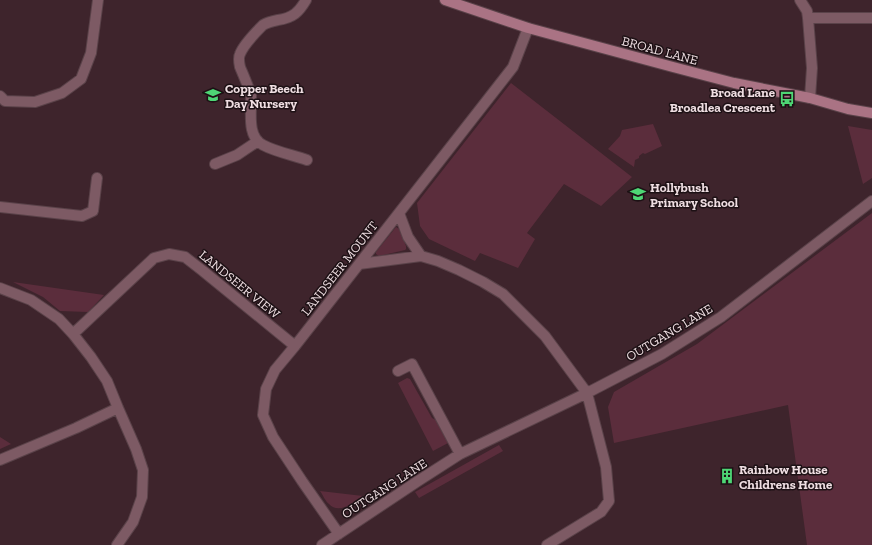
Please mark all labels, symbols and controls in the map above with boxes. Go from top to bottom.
street label: BROAD LANE [620,33,700,68]
place label: Copper Beech Day Nursery [225,81,304,111]
place label: Broad Lane Broadlea Crescent [670,85,776,115]
school or university icon: Copper Beech Day Nursery [204,86,222,104]
bus stop icon: Broad Lane Broadlea Crescent [778,90,796,108]
place label: Hollybush Primary School [650,180,739,210]
school or university icon: Hollybush Primary School [629,185,647,203]
street label: LANDSEER MOUNT [298,218,381,318]
street label: LANDSEER VIEW [196,247,284,322]
street label: OUTGANG LANE [623,301,715,364]
street label: OUTGANG LANE [339,455,430,521]
place label: Rainbow House Childrens Home [739,462,833,492]
building icon: Rainbow House Childrens Home [718,467,736,485]

